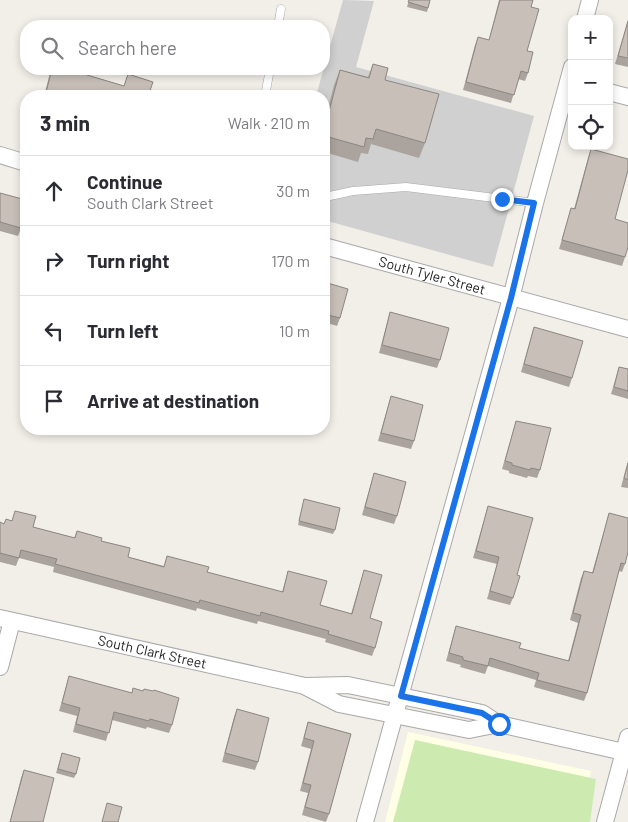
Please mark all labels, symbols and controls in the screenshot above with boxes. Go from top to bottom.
map controls [568,15,613,150]
button: + [568,15,613,60]
search box [20,20,330,75]
icon: search [38,34,66,62]
text: Search here [78,36,177,59]
button: − [568,60,613,105]
button: locate [568,105,613,150]
text: 3 min [40,110,90,135]
text: Walk · 210 m [228,113,310,132]
text: Continue [87,170,163,193]
icon: ahead [40,177,68,205]
text: 30 m [276,181,310,200]
route end [491,188,514,211]
text: South Clark Street [87,193,214,212]
icon: right [40,247,68,275]
text: Turn right [87,249,169,272]
text: 170 m [271,251,310,270]
street label: South Tyler Street [377,252,487,298]
icon: left [40,317,68,345]
text: Turn left [87,319,158,342]
text: 10 m [279,321,310,340]
icon: arrive [40,387,68,415]
text: Arrive at destination [87,389,259,412]
street label: South Clark Street [96,631,208,672]
route start [488,713,511,736]

